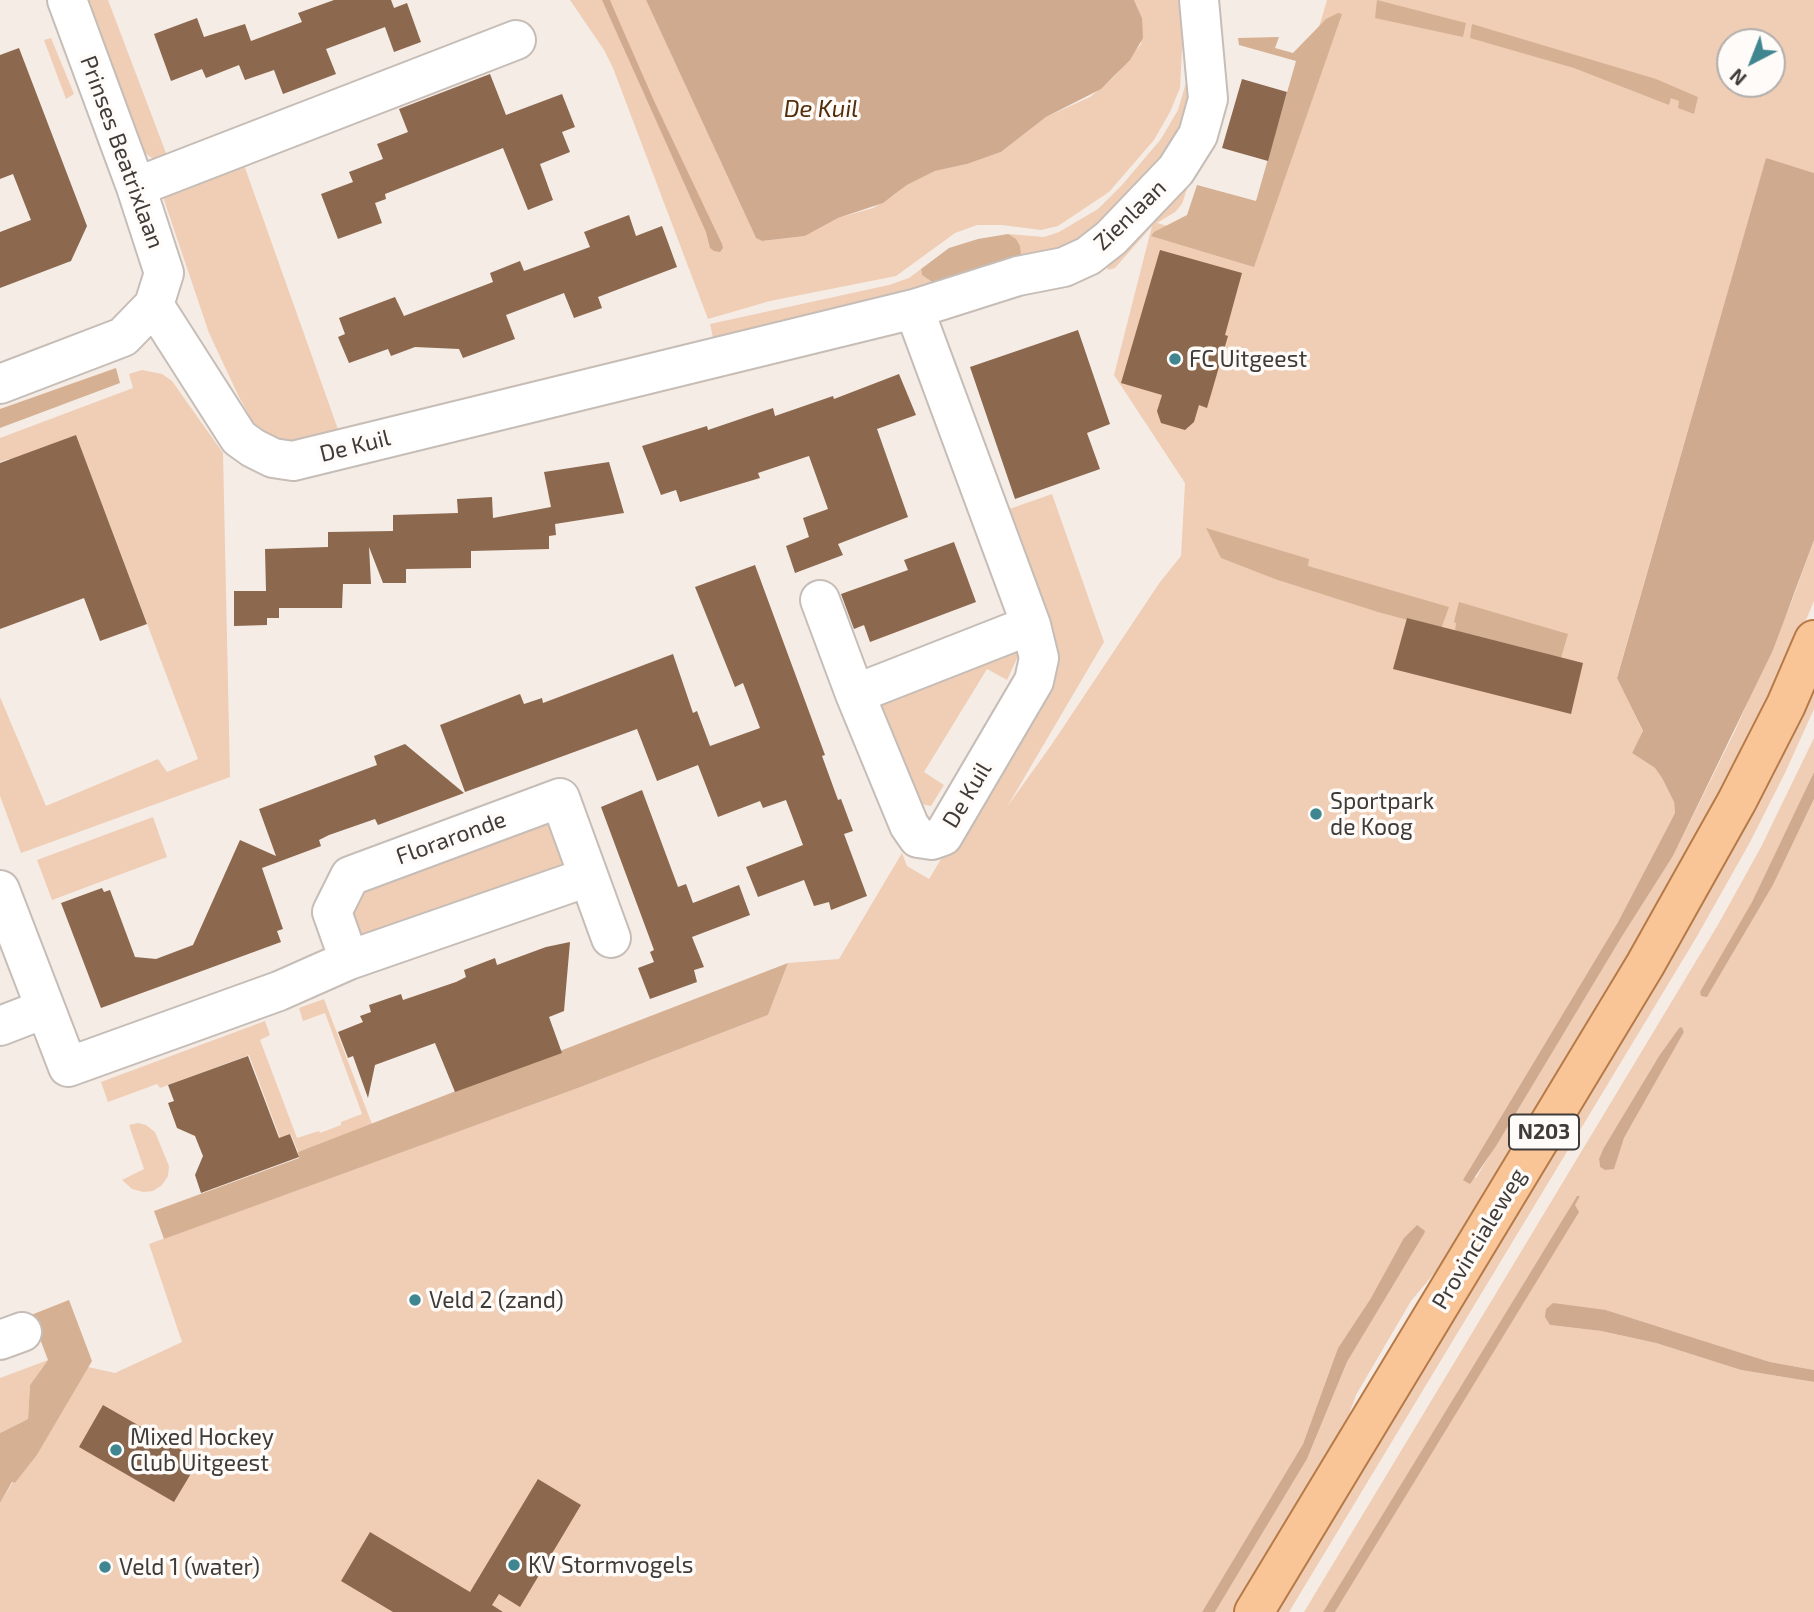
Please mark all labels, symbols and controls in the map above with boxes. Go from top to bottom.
north arrow [1716,28,1786,98]
street label: Prinses Beatrixlaan [74,52,170,252]
text: N [1725,64,1751,91]
water label: De Kuil [784,95,858,123]
street label: Zienlaan [1088,174,1172,256]
place label: FC Uitgeest [1189,345,1307,373]
marker: FC Uitgeest [1167,351,1183,367]
street label: De Kuil [317,424,393,468]
street label: De Kuil [937,757,997,833]
place label: Sportpark de Koog [1330,787,1434,841]
street label: Floraronde [392,805,510,871]
marker: Sportpark de Koog [1308,806,1324,822]
road number: N203 [1509,1114,1579,1150]
street label: Provincialeweg [1426,1164,1532,1314]
place label: Veld 2 (zand) [429,1286,564,1314]
marker: Veld 2 (zand) [407,1292,423,1308]
place label: Mixed Hockey Club Uitgeest [130,1423,274,1477]
marker: Mixed Hockey Club Uitgeest [108,1442,124,1458]
place label: KV Stormvogels [528,1551,693,1579]
place label: Veld 1 (water) [119,1553,260,1581]
marker: KV Stormvogels [506,1557,522,1573]
marker: Veld 1 (water) [97,1559,113,1575]

